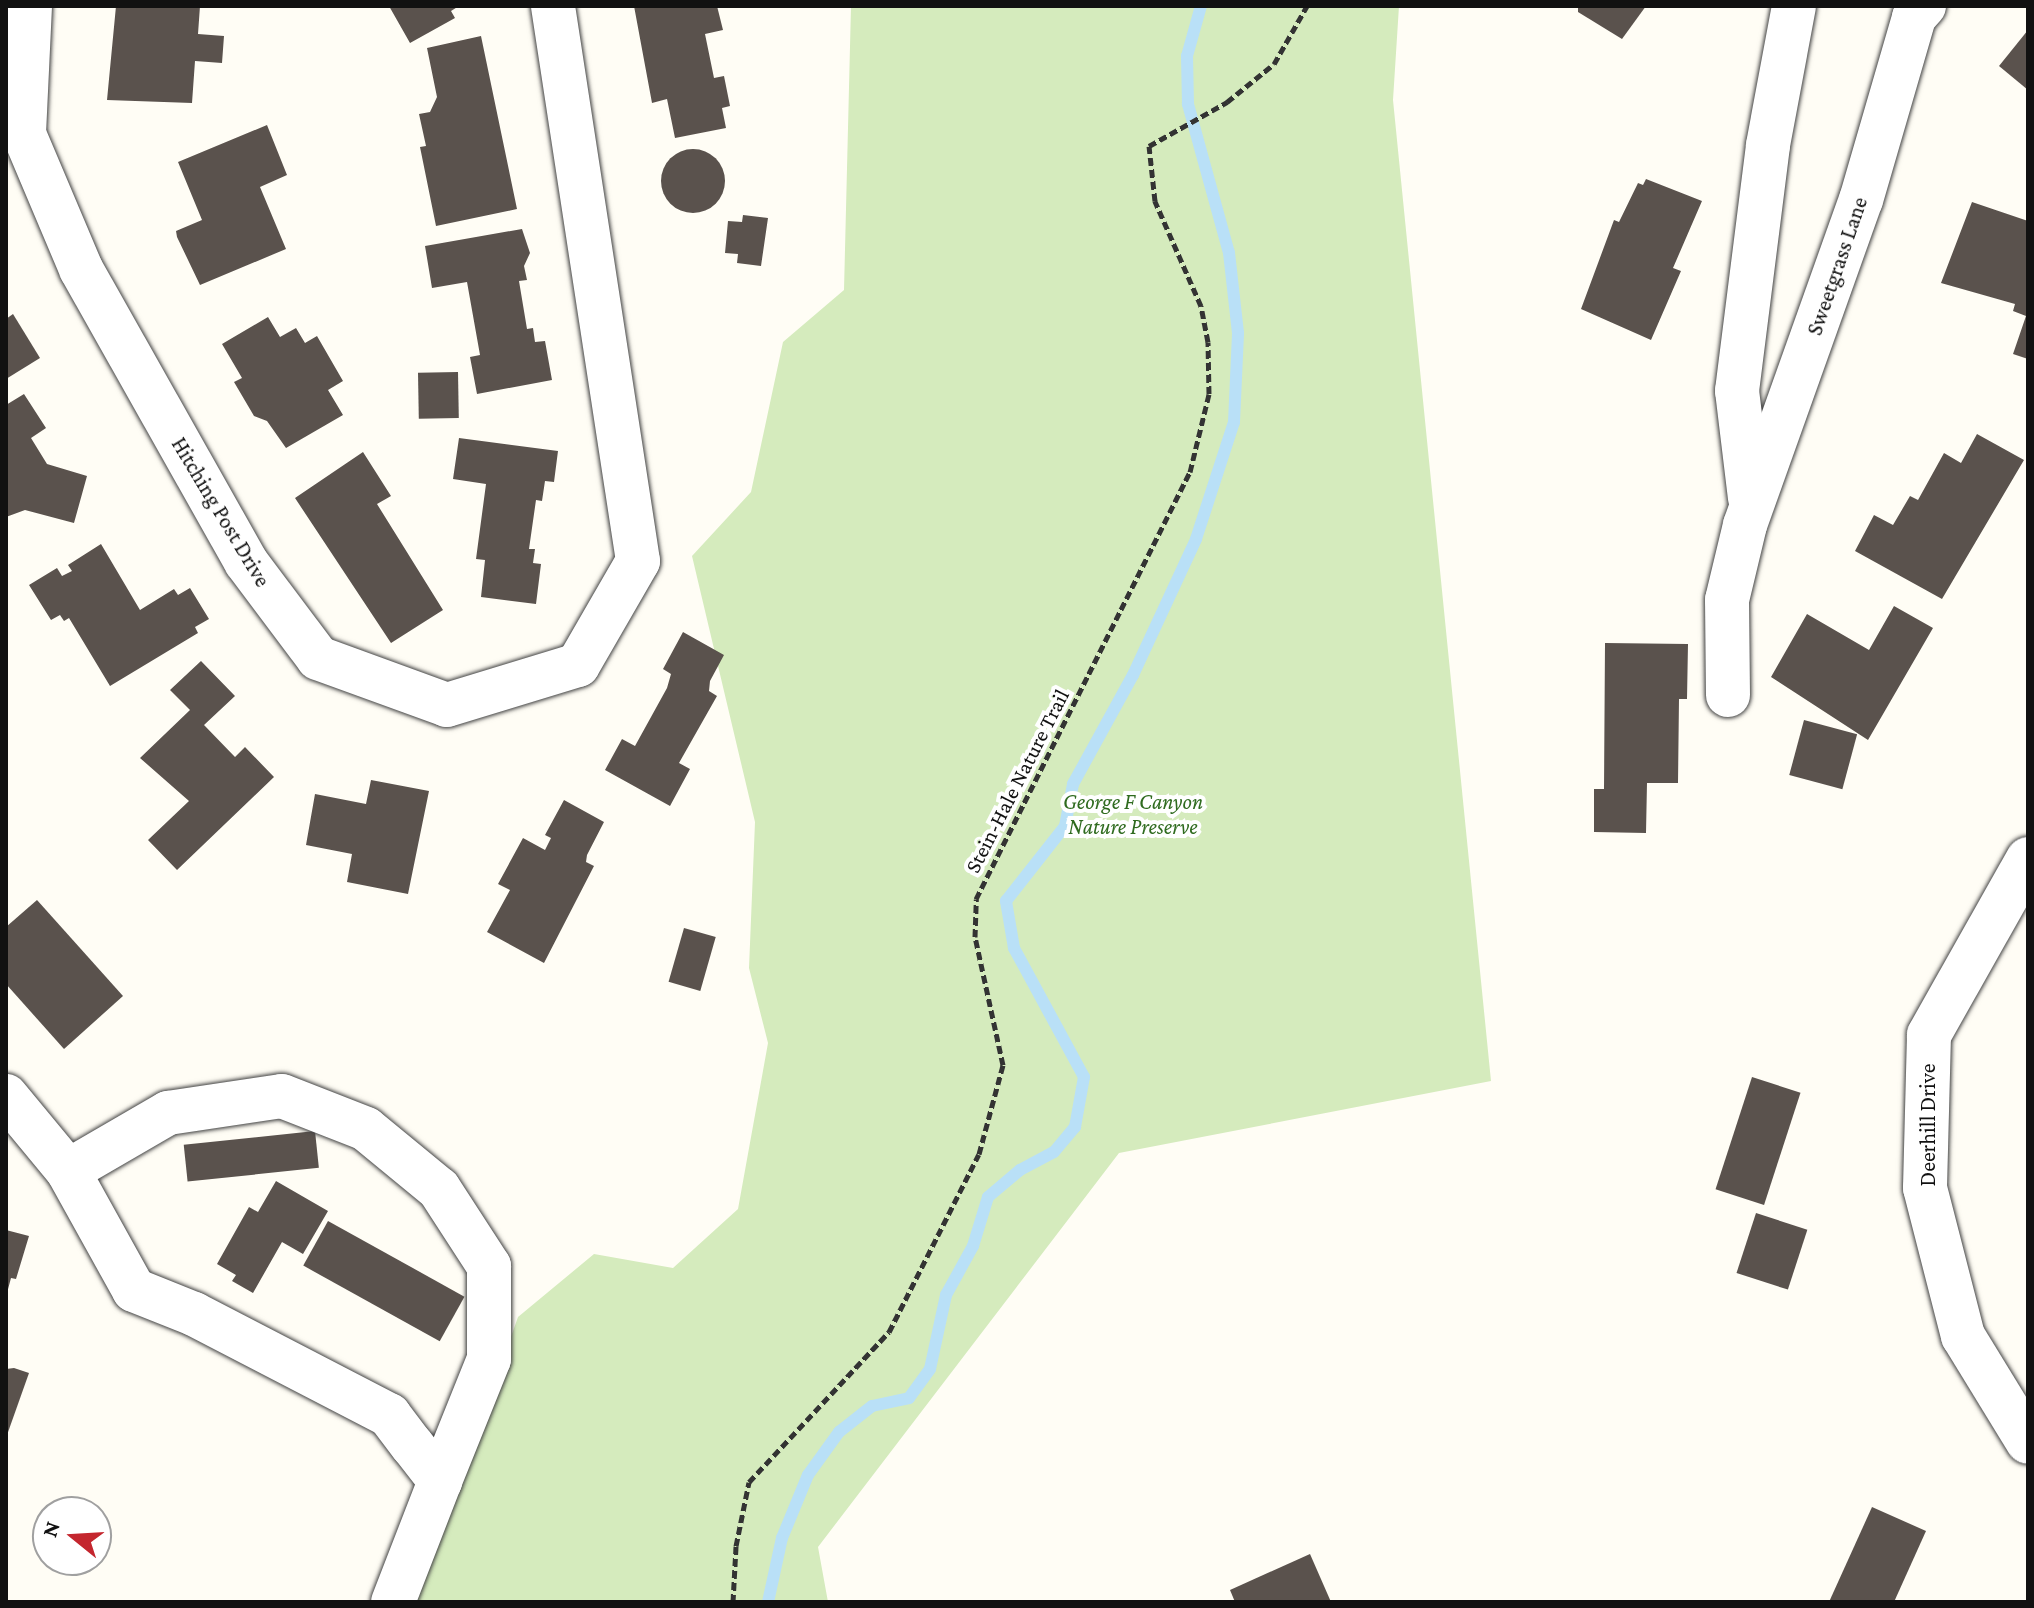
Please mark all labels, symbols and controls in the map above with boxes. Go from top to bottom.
street label: Sweetgrass Lane [1801,193,1873,339]
street label: Hitching Post Drive [166,432,276,592]
street label: Stein-Hale Nature Trail [959,685,1075,877]
park label: George F Canyon Nature Preserve [1063,788,1203,840]
street label: Deerhill Drive [1915,1064,1941,1186]
north arrow [32,1496,112,1576]
text: N [36,1518,65,1540]

